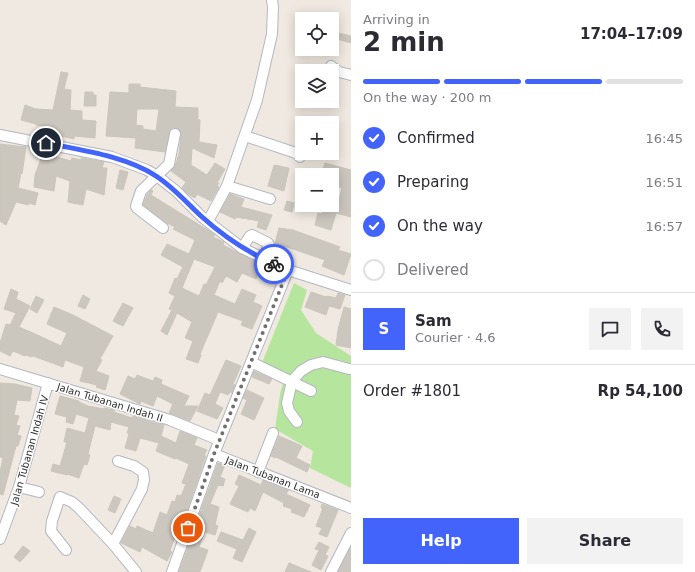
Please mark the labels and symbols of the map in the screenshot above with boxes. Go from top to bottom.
pin [29,126,63,160]
courier [254,244,294,284]
street label: Jalan Tubanan Indah II [55,381,164,424]
street label: Jalan Tubanan Indah IV [8,394,51,507]
street label: Jalan Tubanan Lama [223,454,322,501]
pin [171,511,205,545]

